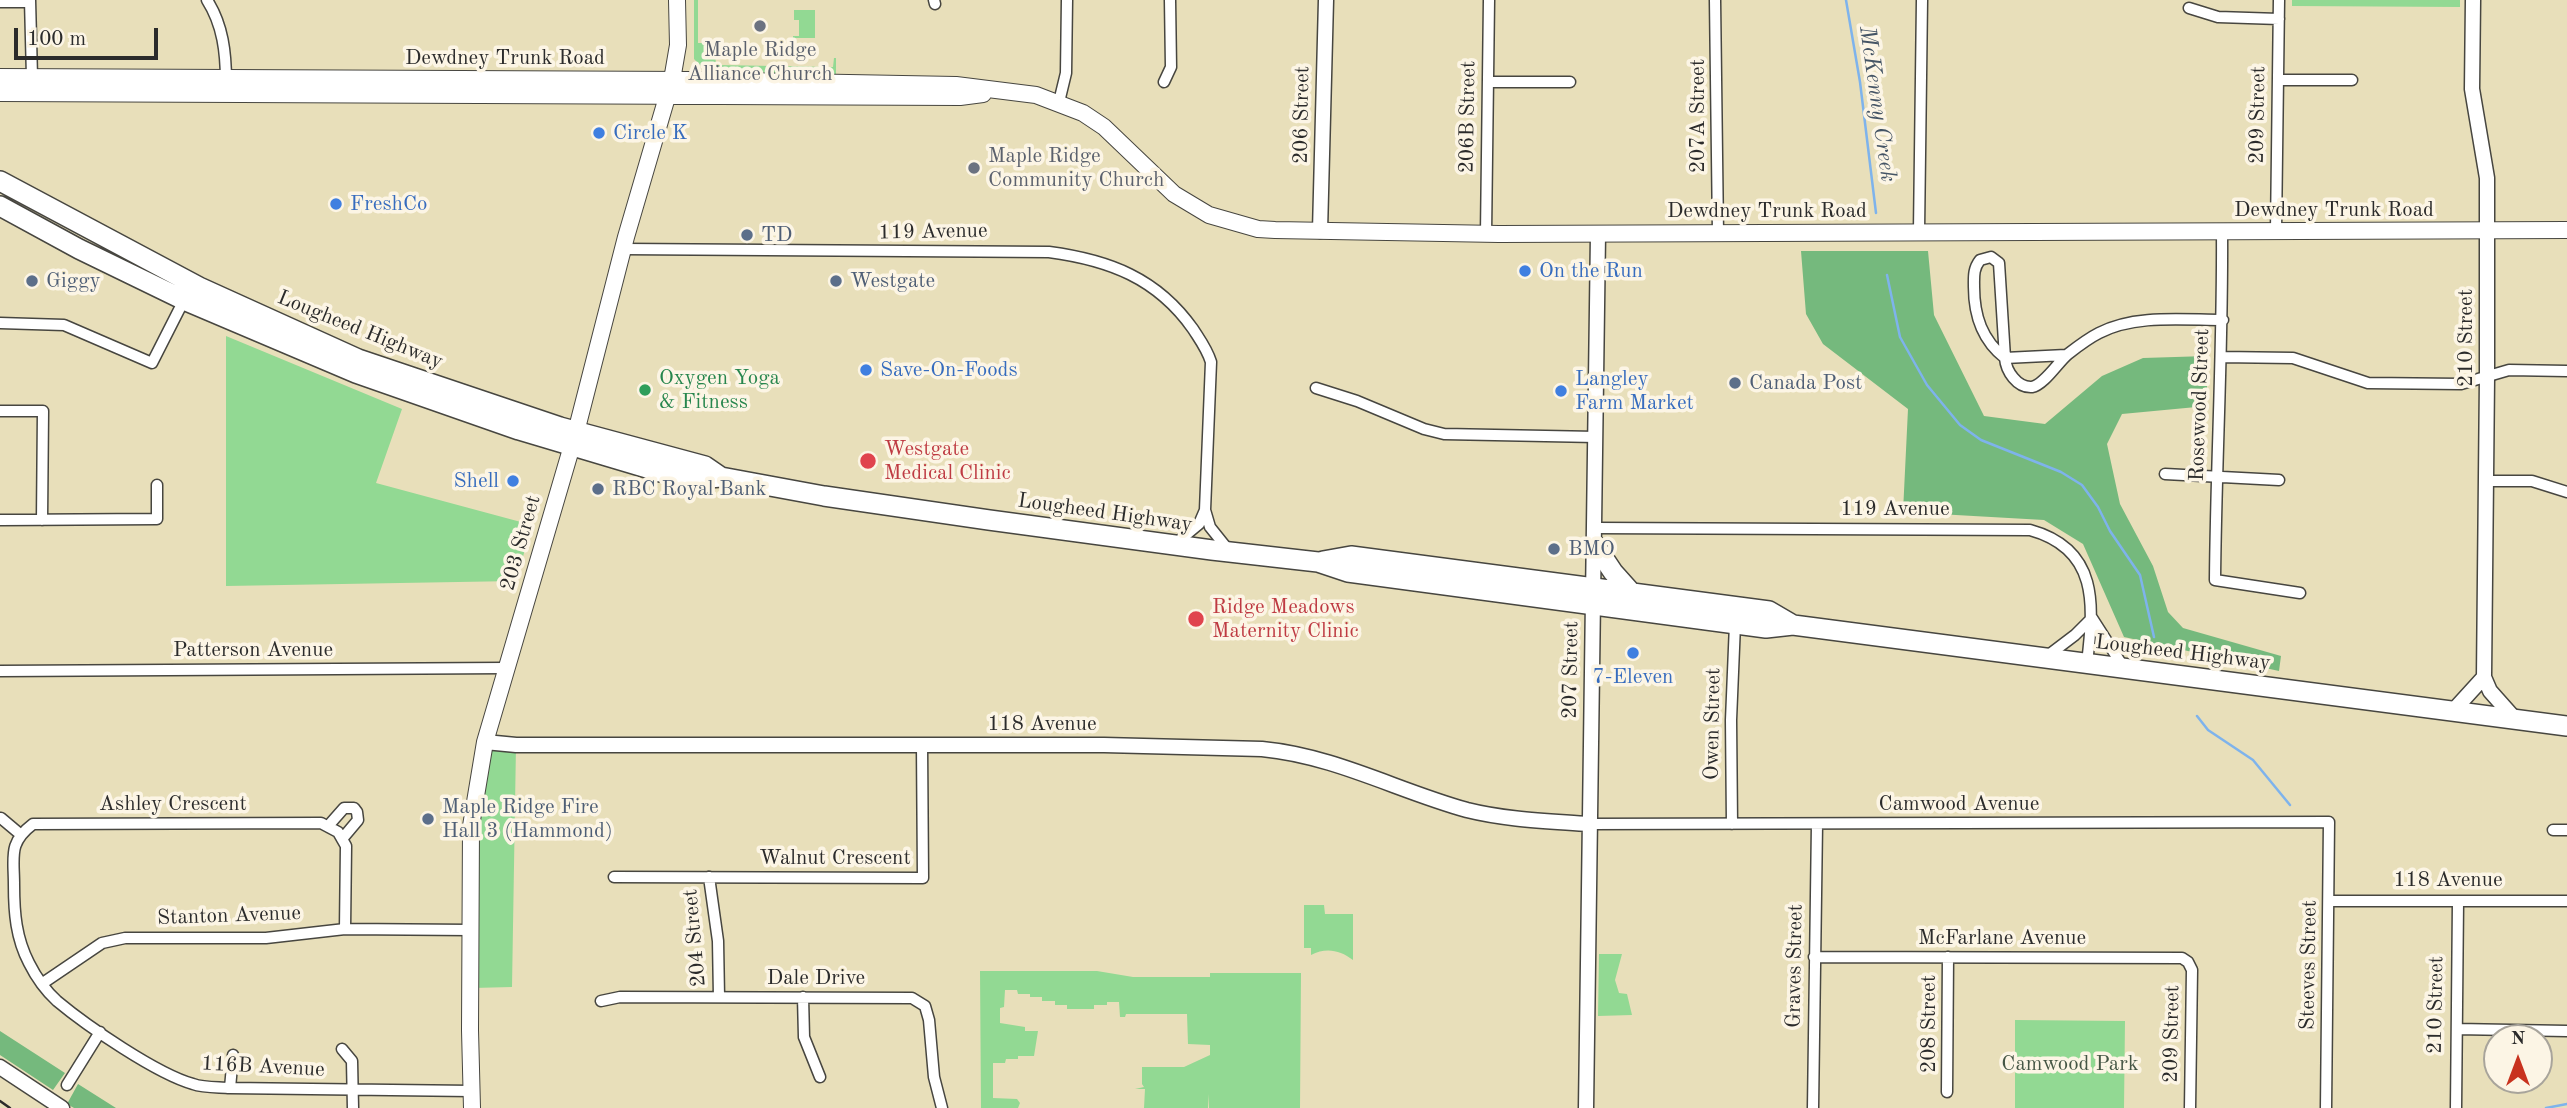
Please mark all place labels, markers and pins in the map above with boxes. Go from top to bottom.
marker: Maple Ridge Alliance Church [752,18,768,34]
place label: Maple Ridge Alliance Church [687,37,833,87]
place label: Circle K [613,120,688,146]
marker: Circle K [591,125,607,141]
place label: Maple Ridge Community Church [988,143,1164,193]
marker: Maple Ridge Community Church [966,160,982,176]
place label: FreshCo [350,191,427,217]
marker: FreshCo [328,196,344,212]
place label: TD [761,222,792,248]
marker: TD [739,227,755,243]
place label: On the Run [1539,258,1643,284]
marker: On the Run [1517,263,1533,279]
place label: Giggy [46,268,101,294]
place label: Westgate [850,268,935,294]
marker: Giggy [24,273,40,289]
marker: Westgate [828,273,844,289]
place label: Save-On-Foods [880,357,1018,383]
marker: Save-On-Foods [858,362,874,378]
place label: Oxygen Yoga & Fitness [659,365,780,415]
place label: Langley Farm Market [1575,366,1694,416]
place label: Canada Post [1749,370,1862,396]
marker: Canada Post [1727,375,1743,391]
marker: Oxygen Yoga & Fitness [637,382,653,398]
marker: Langley Farm Market [1553,383,1569,399]
place label: Westgate Medical Clinic [884,436,1011,486]
marker: Westgate Medical Clinic [858,451,878,471]
place label: Shell [454,468,499,494]
marker: Shell [505,473,521,489]
place label: RBC Royal Bank [612,476,766,502]
marker: RBC Royal Bank [590,481,606,497]
place label: BMO [1568,536,1615,562]
marker: BMO [1546,541,1562,557]
place label: Ridge Meadows Maternity Clinic [1212,594,1359,644]
marker: Ridge Meadows Maternity Clinic [1186,609,1206,629]
marker: 7-Eleven [1625,645,1641,661]
place label: 7-Eleven [1593,664,1673,690]
place label: Maple Ridge Fire Hall 3 (Hammond) [442,794,613,844]
marker: Maple Ridge Fire Hall 3 (Hammond) [420,811,436,827]

